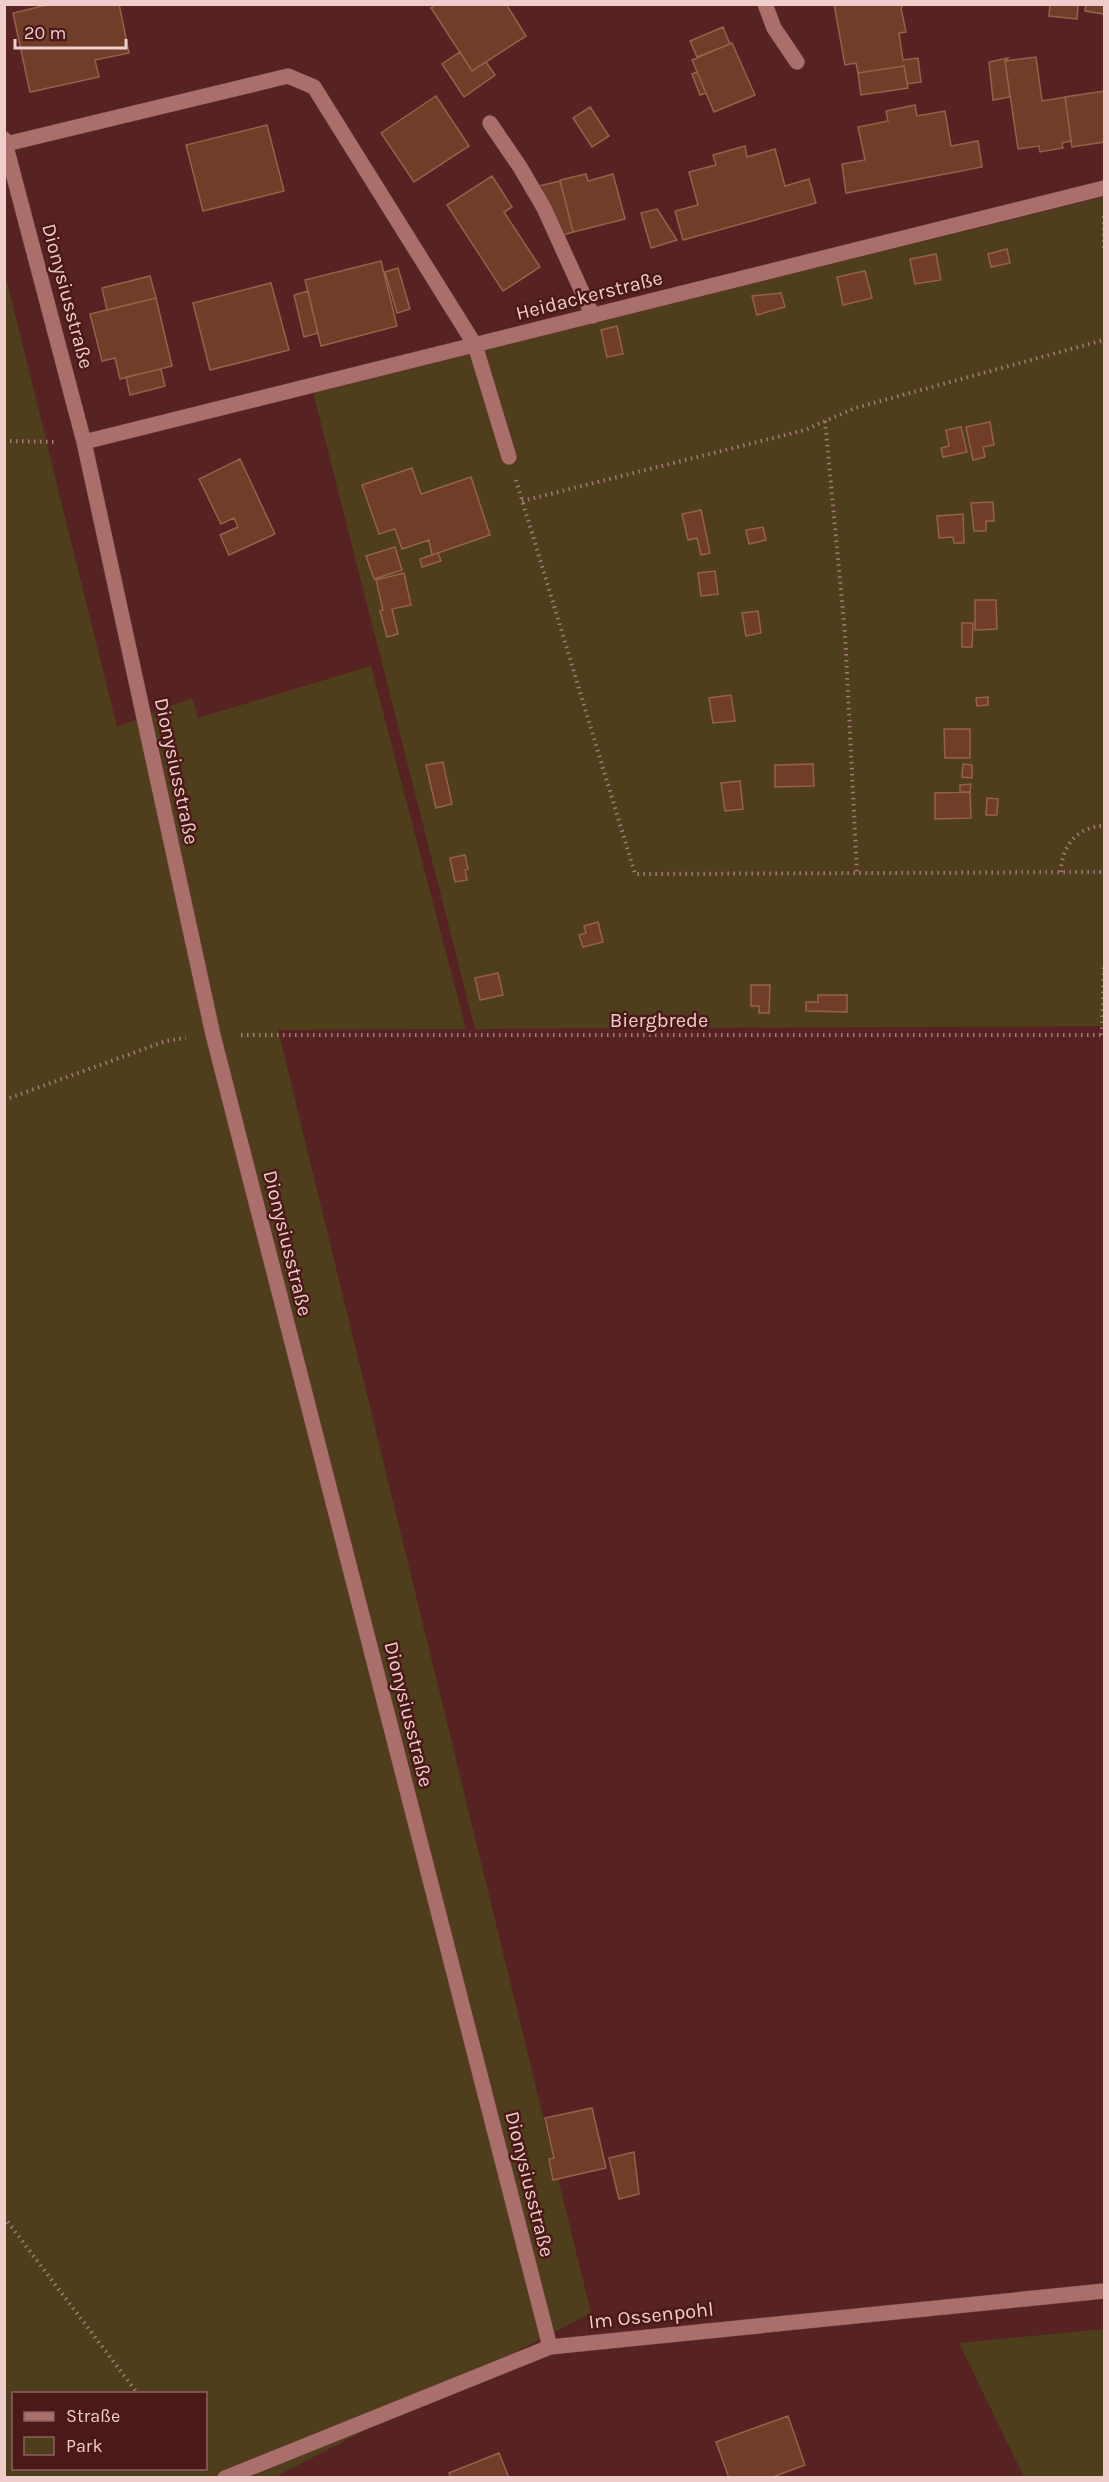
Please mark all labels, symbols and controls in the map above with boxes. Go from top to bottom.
scale bar [15,12,126,50]
text: 20 m [24,22,66,44]
street label: Dionysiusstraße [37,221,98,371]
street label: Heidackerstraße [513,266,665,325]
street label: Dionysiusstraße [150,696,203,847]
street label: Biergbrede [610,1009,708,1032]
street label: Dionysiusstraße [258,1168,317,1318]
street label: Dionysiusstraße [379,1639,438,1789]
street label: Dionysiusstraße [500,2109,559,2259]
street label: Im Ossenpohl [587,2297,715,2333]
legend [12,2392,207,2470]
text: Straße [66,2405,120,2427]
text: Park [66,2435,103,2457]

